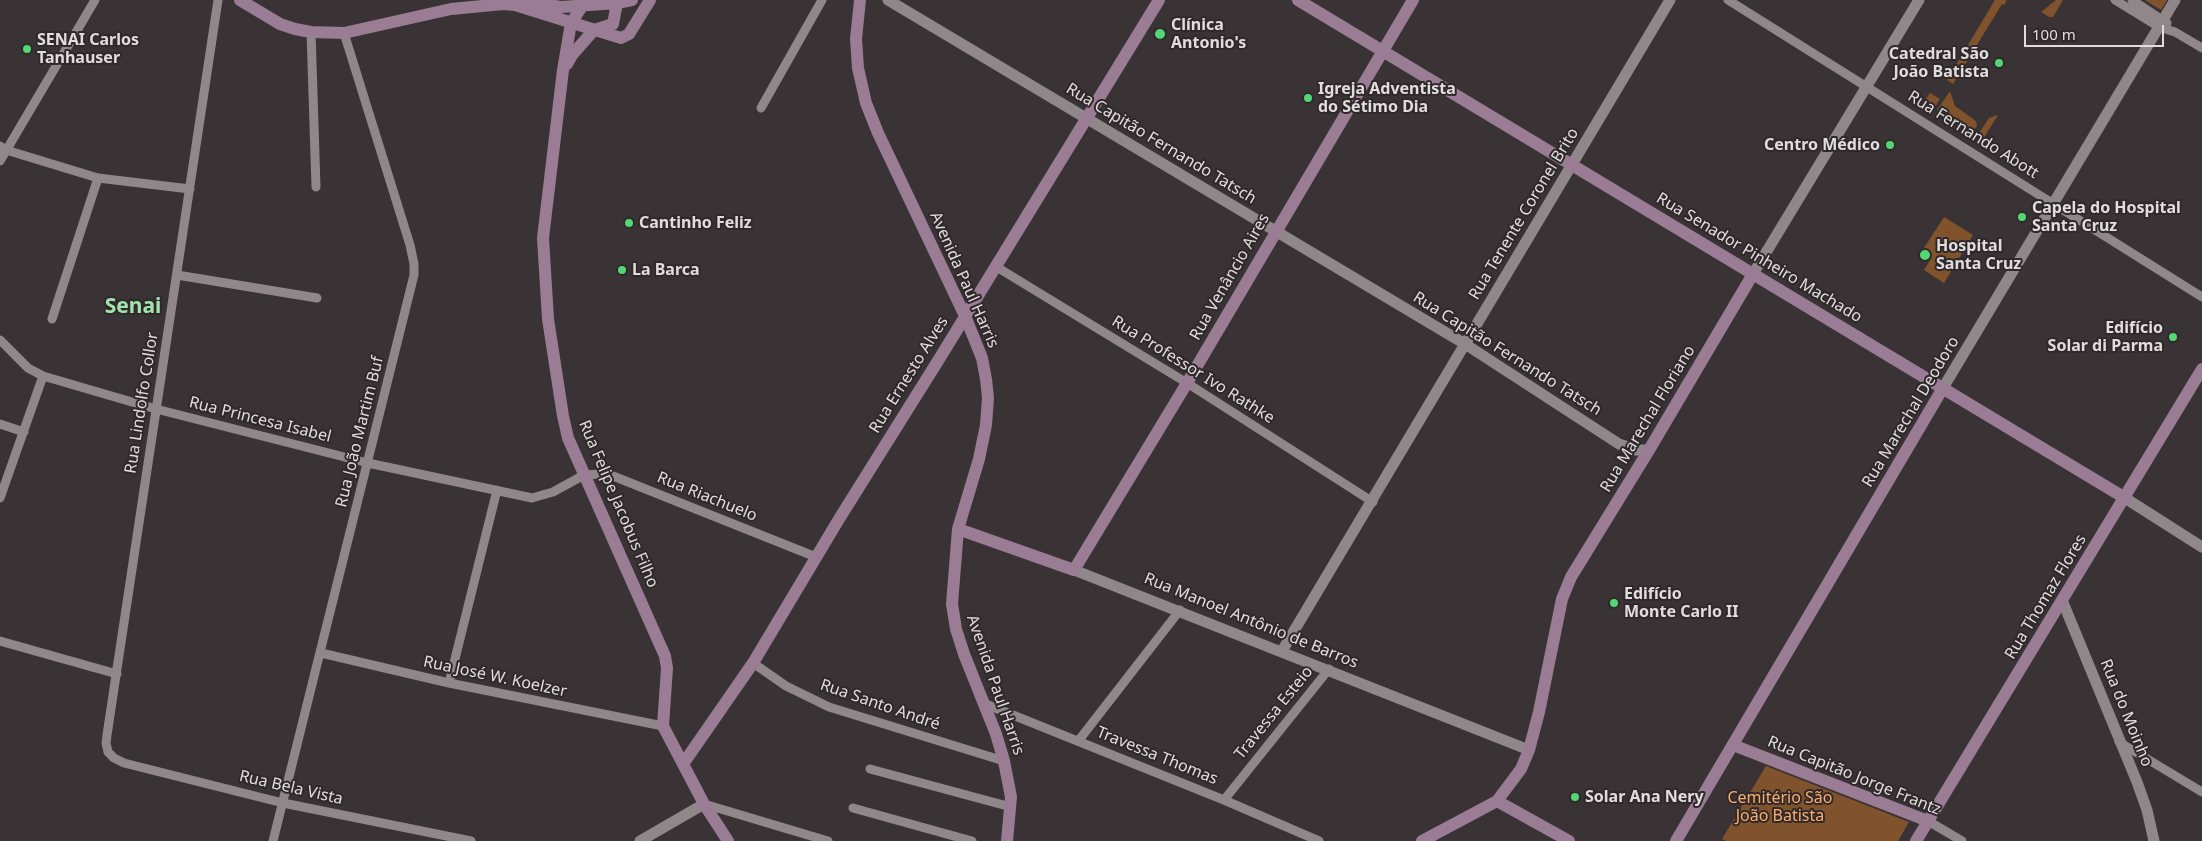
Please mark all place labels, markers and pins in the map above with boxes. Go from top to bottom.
place label: Clínica Antonio's [1171,15,1246,53]
marker: Clínica Antonio's [1153,27,1167,41]
place label: SENAI Carlos Tanhauser [37,30,139,68]
marker: SENAI Carlos Tanhauser [21,43,33,55]
place label: Catedral São João Batista [1889,44,1989,82]
marker: Catedral São João Batista [1993,57,2005,69]
place label: Igreja Adventista do Sétimo Dia [1318,79,1456,117]
marker: Igreja Adventista do Sétimo Dia [1302,92,1314,104]
place label: Centro Médico [1764,135,1880,155]
marker: Centro Médico [1884,139,1896,151]
place label: Capela do Hospital Santa Cruz [2032,198,2181,236]
marker: Capela do Hospital Santa Cruz [2016,211,2028,223]
place label: Cantinho Feliz [639,213,752,233]
marker: Cantinho Feliz [623,217,635,229]
place label: Hospital Santa Cruz [1936,236,2021,274]
marker: Hospital Santa Cruz [1918,248,1932,262]
place label: La Barca [632,260,700,280]
marker: La Barca [616,264,628,276]
place label: Edifício Solar di Parma [2048,318,2163,356]
marker: Edifício Solar di Parma [2167,331,2179,343]
place label: Edifício Monte Carlo II [1624,584,1739,622]
marker: Edifício Monte Carlo II [1608,597,1620,609]
place label: Solar Ana Nery [1585,787,1704,807]
marker: Solar Ana Nery [1569,791,1581,803]

